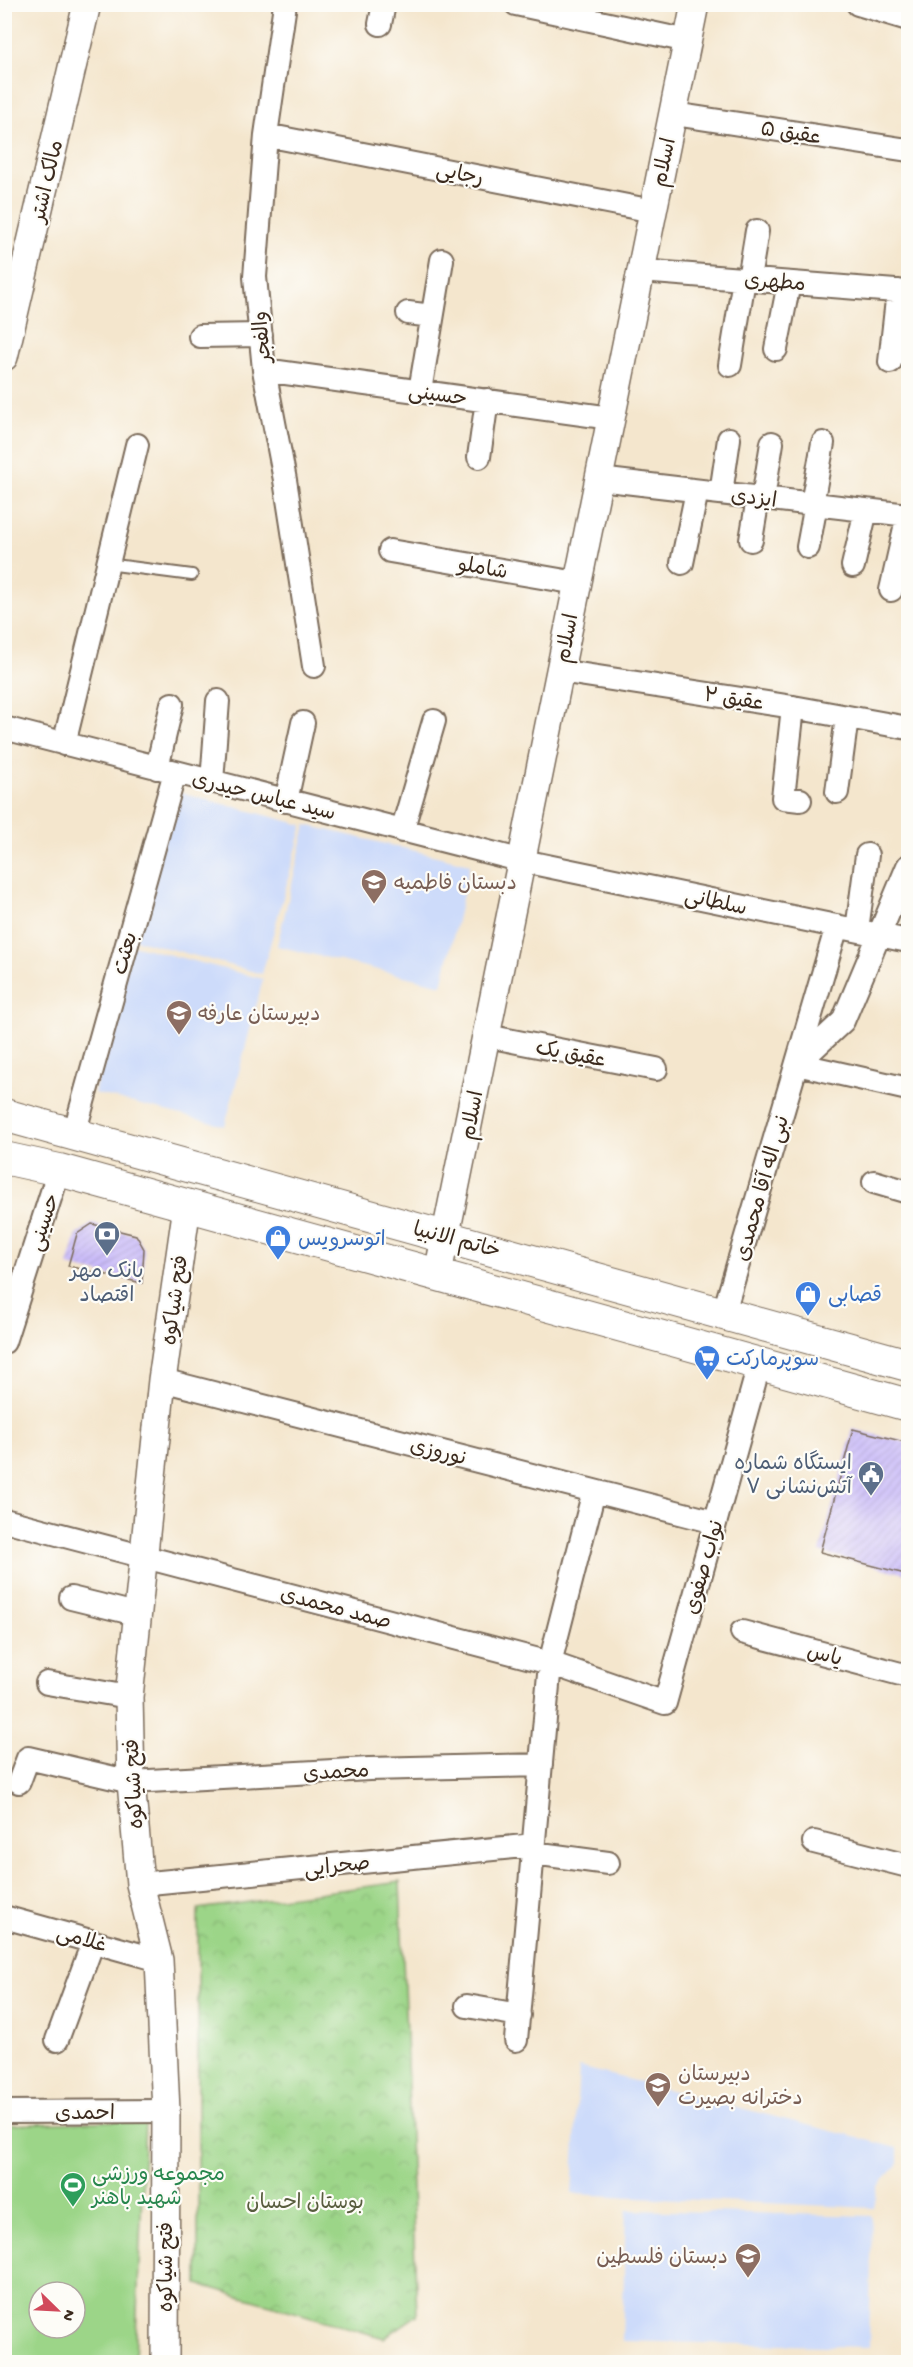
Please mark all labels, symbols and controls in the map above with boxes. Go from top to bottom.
street label: عقیق ۵ [758,118,822,153]
street label: اسلام [649,136,684,190]
street label: مالک اشتر [27,138,71,227]
street label: رجایی [434,160,485,193]
street label: مطهری [743,270,806,299]
street label: والفجر [250,310,279,366]
street label: حسینی [407,381,468,414]
street label: ایزدی [729,485,778,516]
street label: شاملو [454,554,509,587]
street label: اسلام [552,612,586,665]
street label: عقیق ۲ [702,684,765,719]
street label: سید عباس حیدری [189,768,338,828]
school or university icon: دبستان فاطمیه [359,867,389,905]
place label: دبستان فاطمیه [394,873,517,898]
street label: سلطانی [682,886,749,923]
street label: بعثت [109,930,145,978]
school or university icon: دبیرستان عارفه [164,998,194,1036]
place label: دبیرستان عارفه [198,1004,320,1029]
street label: عقیق یک [533,1037,608,1075]
street label: اسلام [457,1089,491,1142]
street label: نبی اله آقا محمدی [730,1113,797,1265]
street label: حسینی [25,1191,67,1255]
bank icon: بانک مهر اقتصاد [92,1219,122,1257]
street label: خاتم الانبیا [410,1219,503,1266]
shop icon: اتوسرویس [263,1223,293,1261]
place label: اتوسرویس [298,1229,386,1254]
street label: فتح شیاکوه [159,1254,196,1347]
place label: بانک مهر اقتصاد [68,1260,144,1310]
shop icon: قصابی [793,1279,823,1317]
place label: قصابی [828,1285,882,1310]
supermarket icon: سوپرمارکت [692,1343,722,1381]
place label: سوپرمارکت [726,1349,819,1374]
street label: نوروزی [407,1435,469,1474]
place label: ایستگاه شماره ۷ آتش‌نشانی [734,1450,853,1502]
public building icon: ایستگاه شماره ۷ آتش‌نشانی [856,1459,886,1497]
street label: نواب صفوی [681,1518,732,1618]
street label: صمد محمدی [277,1584,393,1637]
street label: یاس [804,1641,844,1674]
street label: فتح شیاکوه [122,1738,151,1830]
street label: محمدی [302,1760,370,1789]
street label: صحرایی [303,1853,372,1884]
street label: غلامی [53,1922,109,1960]
place label: دبیرستان دخترانه بصیرت [678,2064,803,2113]
school or university icon: دبیرستان دخترانه بصیرت [643,2070,673,2108]
street label: احمدی [55,2103,115,2128]
place label: مجموعه ورزشی شهید باهنر [90,2164,225,2213]
sports icon: مجموعه ورزشی شهید باهنر [58,2170,88,2208]
park label: بوستان احسان [246,2192,364,2217]
street label: فتح شیاکوه [156,2222,181,2312]
school or university icon: دبستان فلسطین [733,2241,763,2279]
place label: دبستان فلسطین [596,2247,728,2272]
north arrow [27,2280,87,2340]
text: N [56,2306,78,2324]

